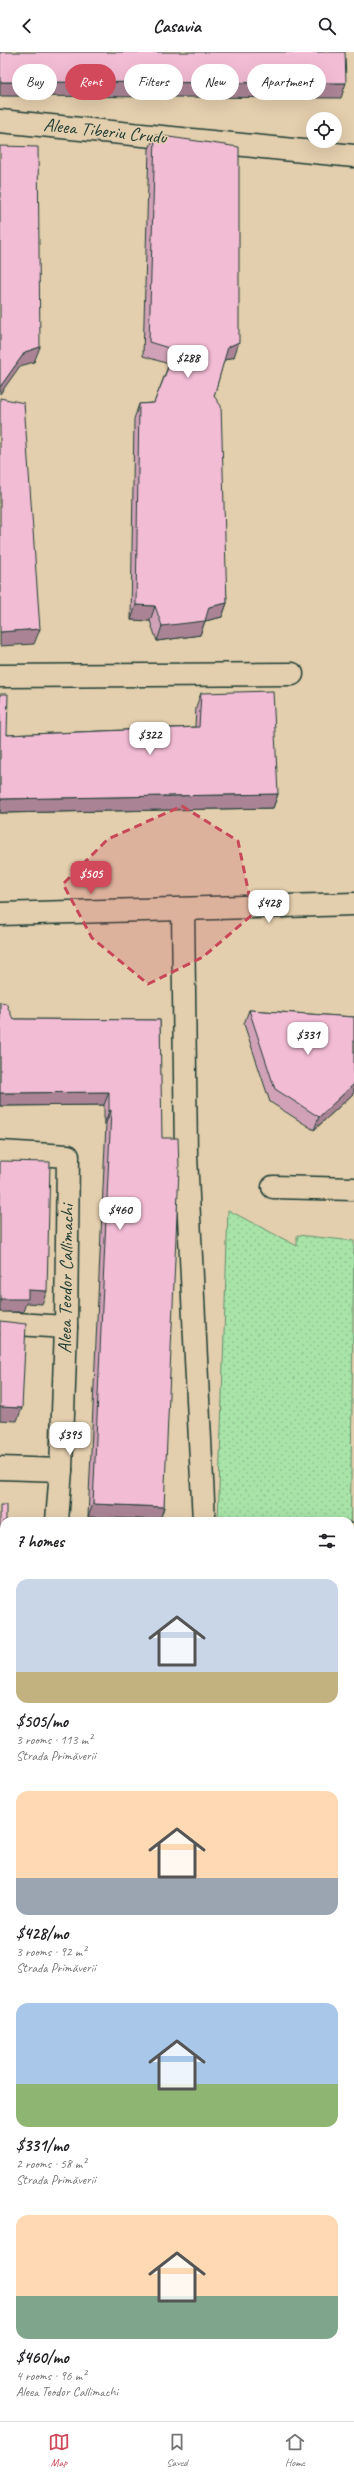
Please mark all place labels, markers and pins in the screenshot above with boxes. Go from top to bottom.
pin: $288 [164,345,212,379]
pin: $322 [126,722,174,756]
pin: $505 [67,861,115,895]
pin: $428 [245,890,293,924]
pin: $331 [284,1022,332,1056]
pin: $460 [96,1197,144,1231]
pin: $395 [46,1422,94,1456]

